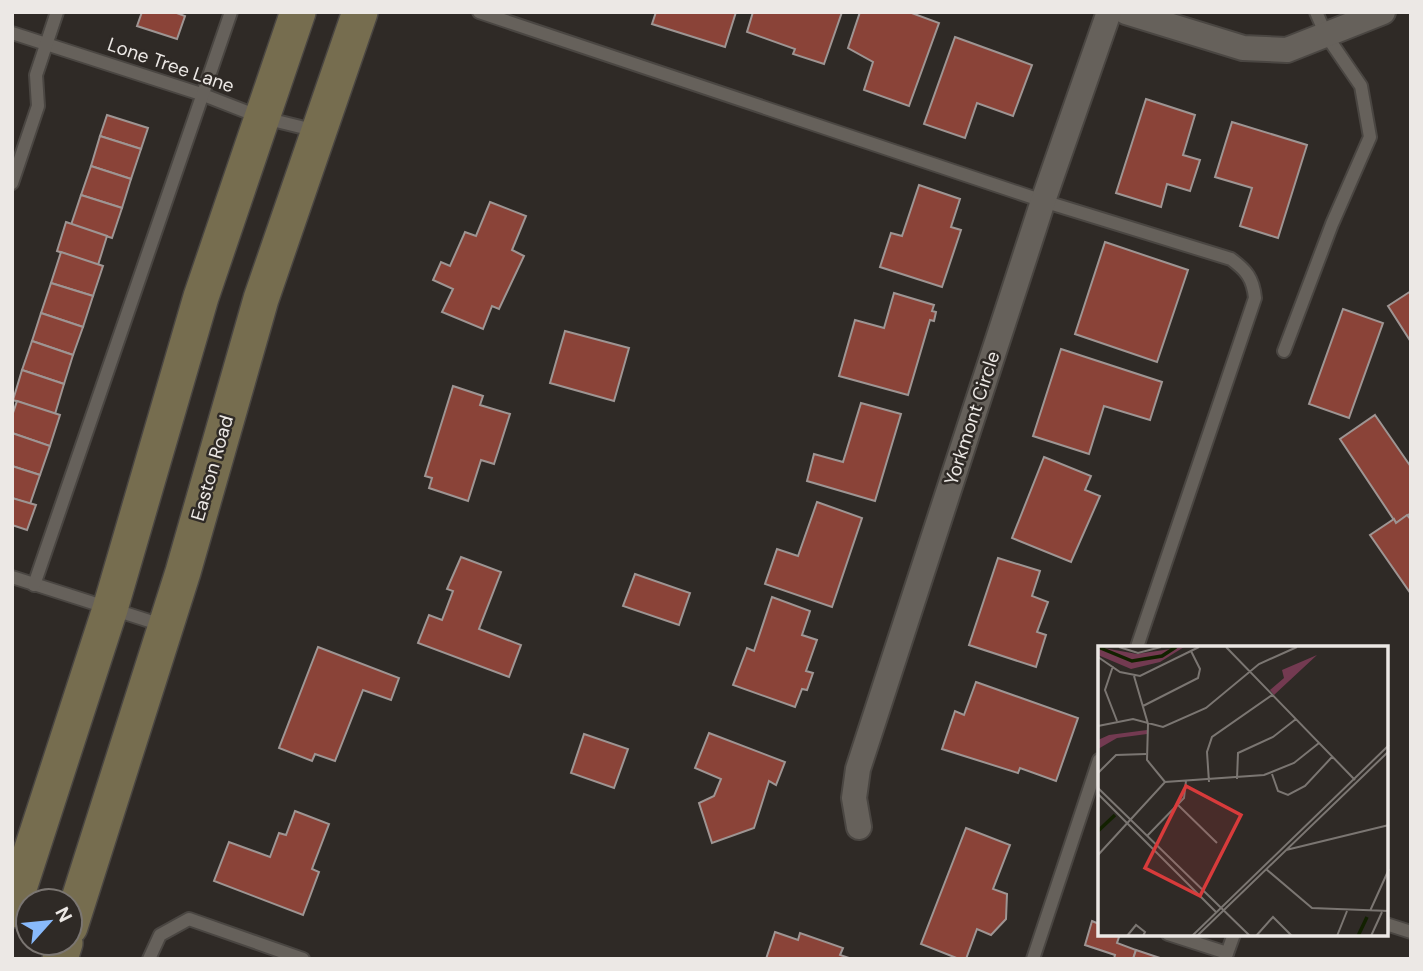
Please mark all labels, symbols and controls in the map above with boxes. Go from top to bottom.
street label: Lone Tree Lane [104,32,238,98]
street label: Yorkmont Circle [939,348,1005,488]
street label: Easton Road [185,412,239,524]
inset map [1098,646,1388,936]
north arrow [14,887,84,957]
text: N [49,903,78,926]

